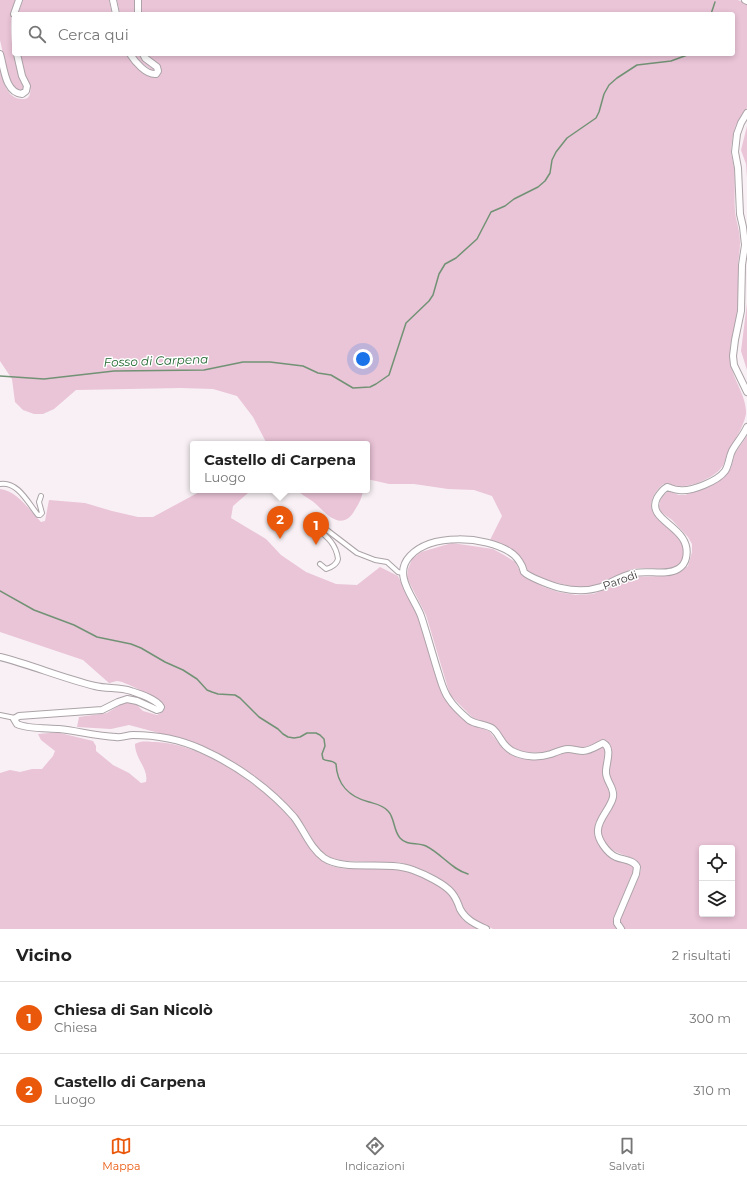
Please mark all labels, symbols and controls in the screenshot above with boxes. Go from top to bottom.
search box [12,12,735,56]
icon: search [26,23,48,45]
text: Cerca qui [58,25,129,44]
your location [353,349,373,369]
water label: Fosso di Carpena [103,351,209,370]
popup [190,441,370,493]
text: Castello di Carpena [204,450,356,469]
text: Luogo [204,469,246,485]
pin: 2 [267,506,293,539]
pin: 1 [303,512,329,545]
street label: Parodi [601,567,639,593]
map controls [699,845,735,917]
button: locate [699,845,735,881]
button: layers [699,881,735,917]
text: Vicino [16,945,72,965]
text: 2 risultati [672,947,731,963]
text: Chiesa di San Nicolò [54,1000,213,1019]
text: 1 [26,1010,32,1026]
text: 300 m [689,1010,731,1026]
text: Chiesa [54,1019,97,1035]
text: Castello di Carpena [54,1072,206,1091]
text: 2 [25,1082,33,1098]
text: 310 m [693,1082,731,1098]
text: Luogo [54,1091,96,1107]
tab: Mappa [102,1135,141,1173]
tab: Indicazioni [345,1135,405,1173]
tab: Salvati [609,1135,645,1173]

